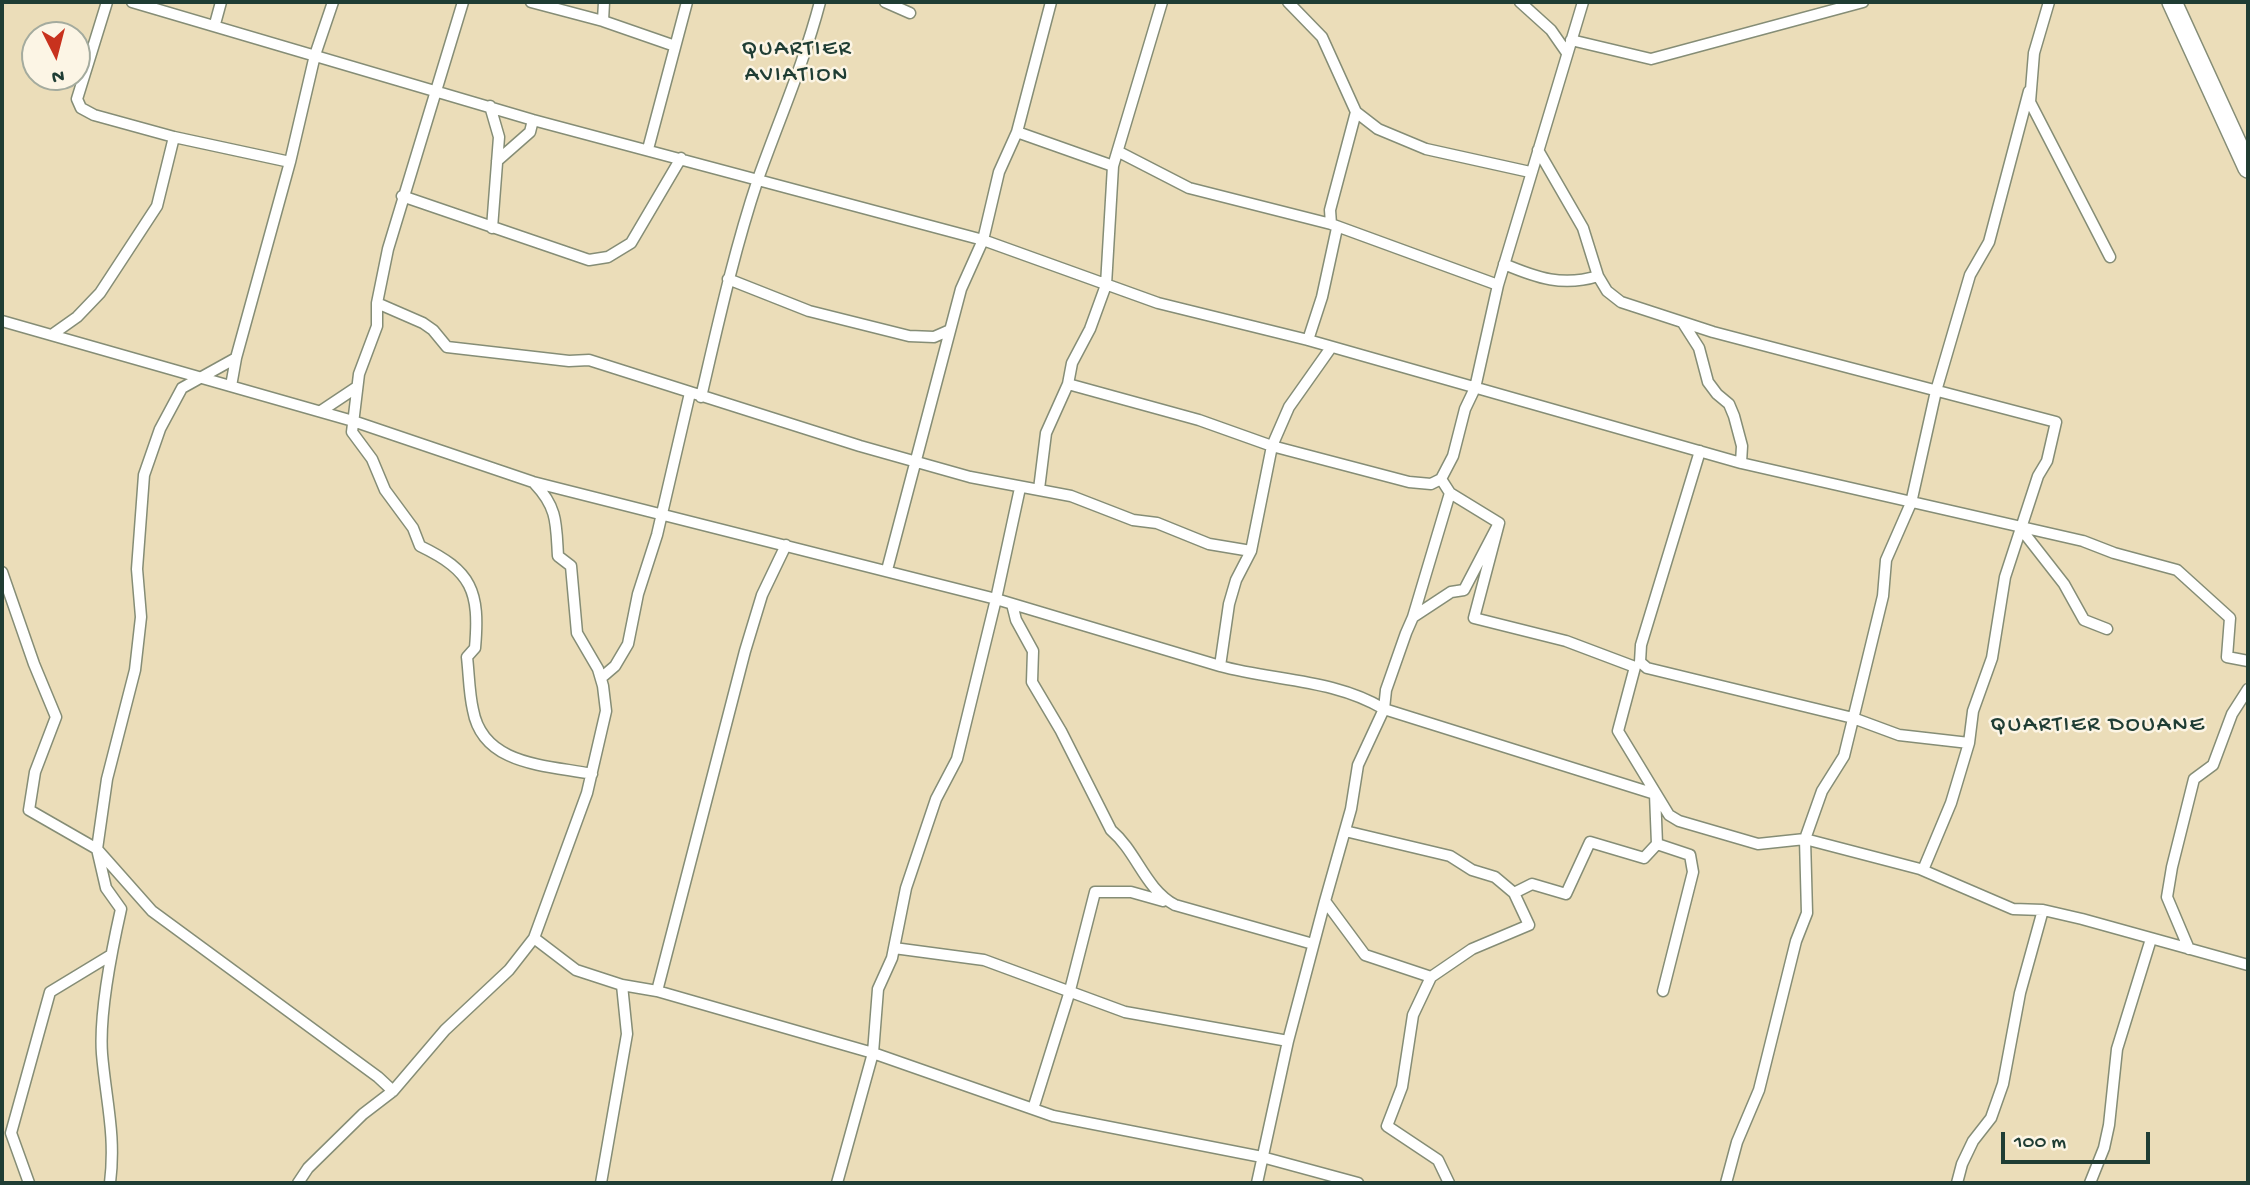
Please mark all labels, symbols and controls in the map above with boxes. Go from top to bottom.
north arrow [21,21,91,91]
district label: QUARTIER AVIATION [742,36,852,90]
text: N [51,63,65,87]
district label: QUARTIER DOUANE [1992,712,2204,740]
scale bar [2005,1118,2154,1162]
text: 100 m [2014,1131,2066,1156]

